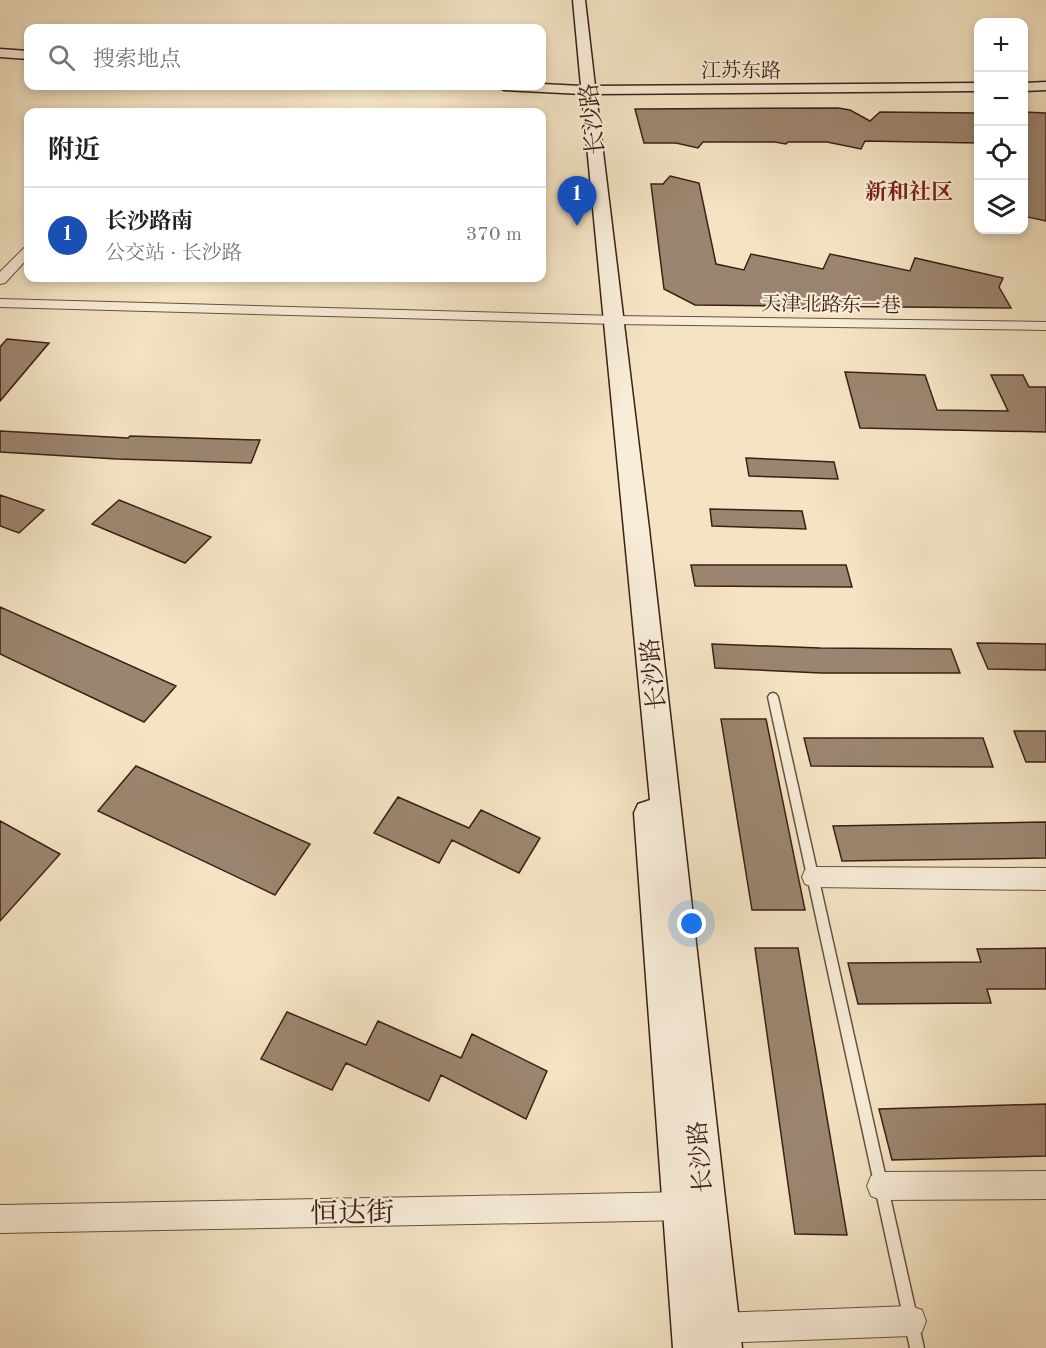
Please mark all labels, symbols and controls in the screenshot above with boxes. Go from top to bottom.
map controls [974,18,1028,234]
button: + [974,18,1028,72]
search box [24,24,546,90]
icon: search [45,41,78,74]
text: 搜索地点 [93,49,181,71]
street label: 江苏东路 [701,59,781,82]
button: − [974,72,1028,126]
street label: 长沙路 [575,82,610,156]
button: locate [974,126,1028,180]
text: 附近 [48,138,100,164]
pin: 1 [558,176,596,226]
district label: 新和社区 [865,180,953,204]
button: layers [974,180,1028,234]
text: 长沙路南 [105,211,193,233]
text: 1 [62,225,73,245]
text: 370 m [466,225,522,245]
text: 公交站 · 长沙路 [105,244,242,264]
street label: 天津北路东一巷 [761,293,901,317]
street label: 长沙路 [636,637,671,711]
your location [677,909,706,938]
street label: 长沙路 [684,1120,717,1194]
street label: 恒达街 [310,1197,394,1230]

